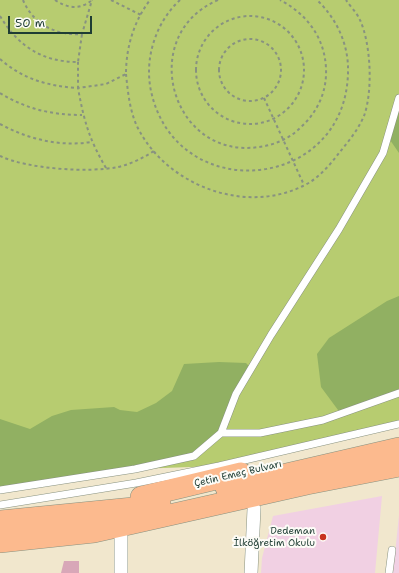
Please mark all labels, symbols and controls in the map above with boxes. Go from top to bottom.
scale bar [10,8,94,34]
text: 50 m [15,15,45,31]
street label: Çetin Emeç Bulvarı [193,458,283,490]
place label: Dedeman İlköğretim Okulu [233,525,315,548]
marker: Dedeman İlköğretim Okulu [318,532,328,542]

